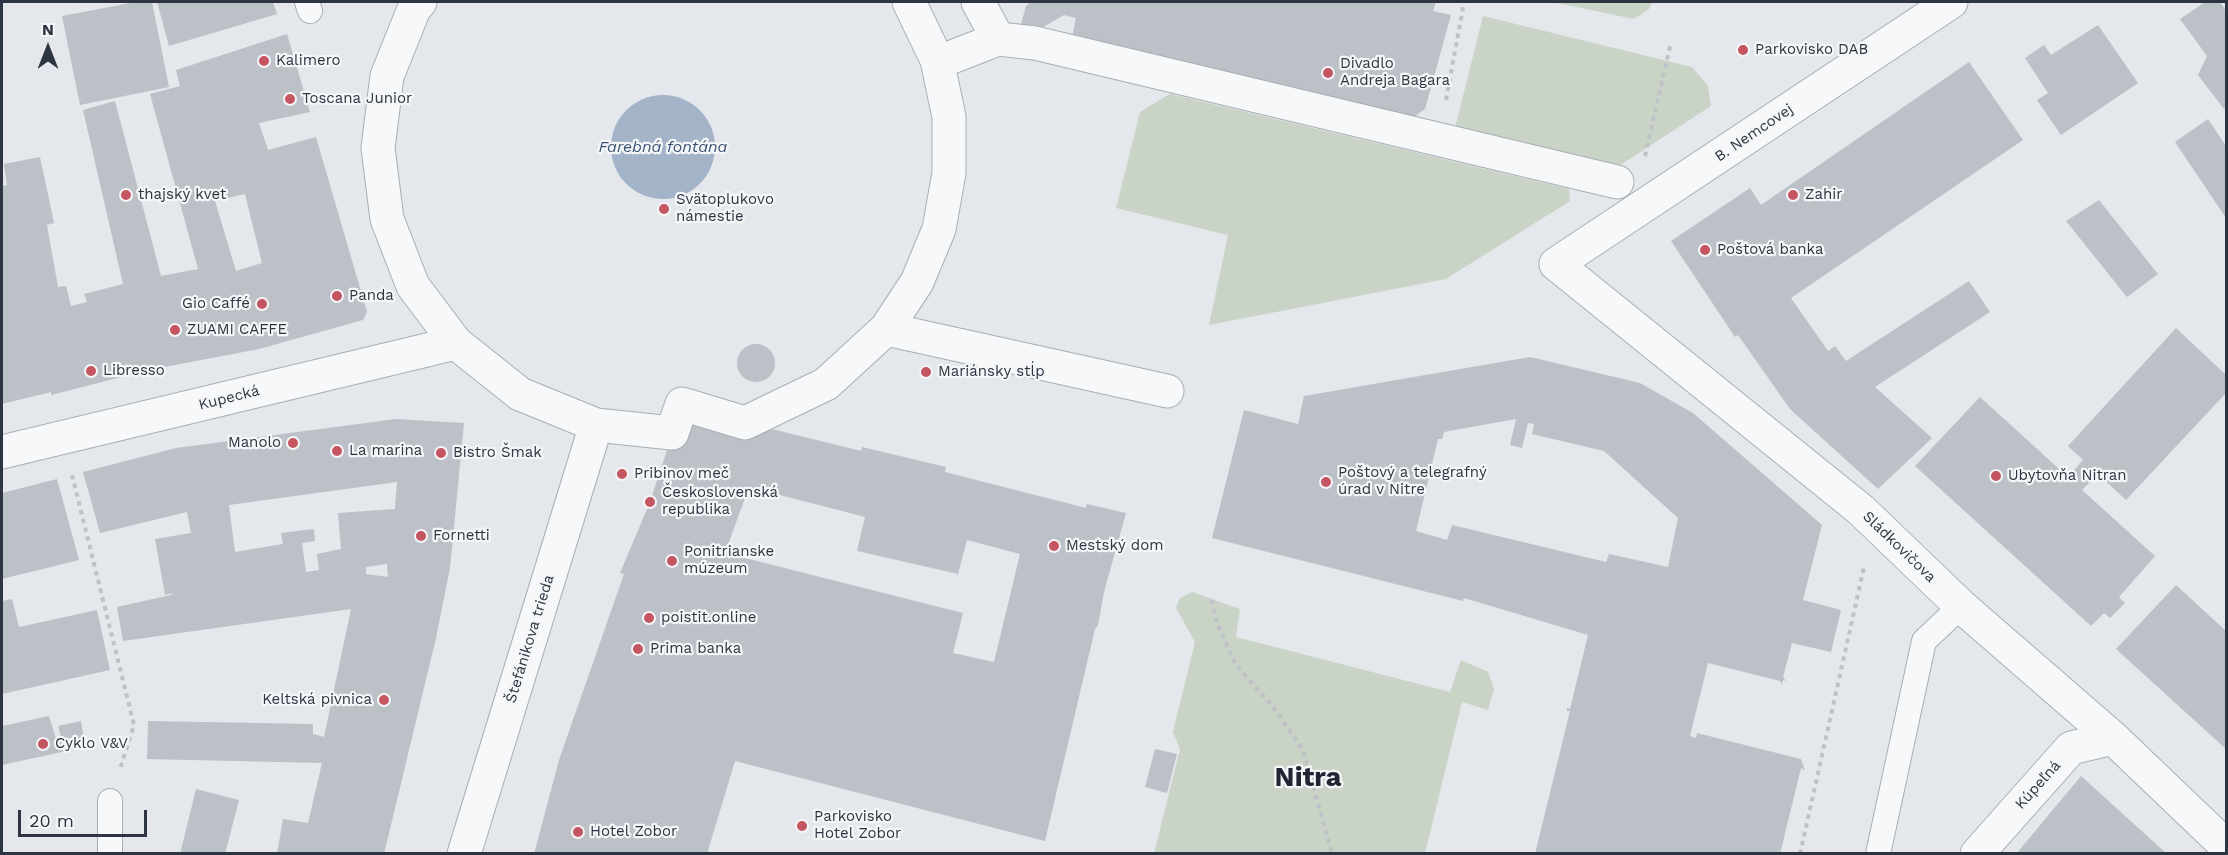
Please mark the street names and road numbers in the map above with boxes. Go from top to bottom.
street label: B. Nemcovej [1711,100,1797,166]
street label: Kupecká [197,382,261,414]
street label: Sládkovičova [1859,508,1939,586]
street label: Štefánikova trieda [502,573,558,705]
street label: Kúpeľná [2011,757,2065,813]

